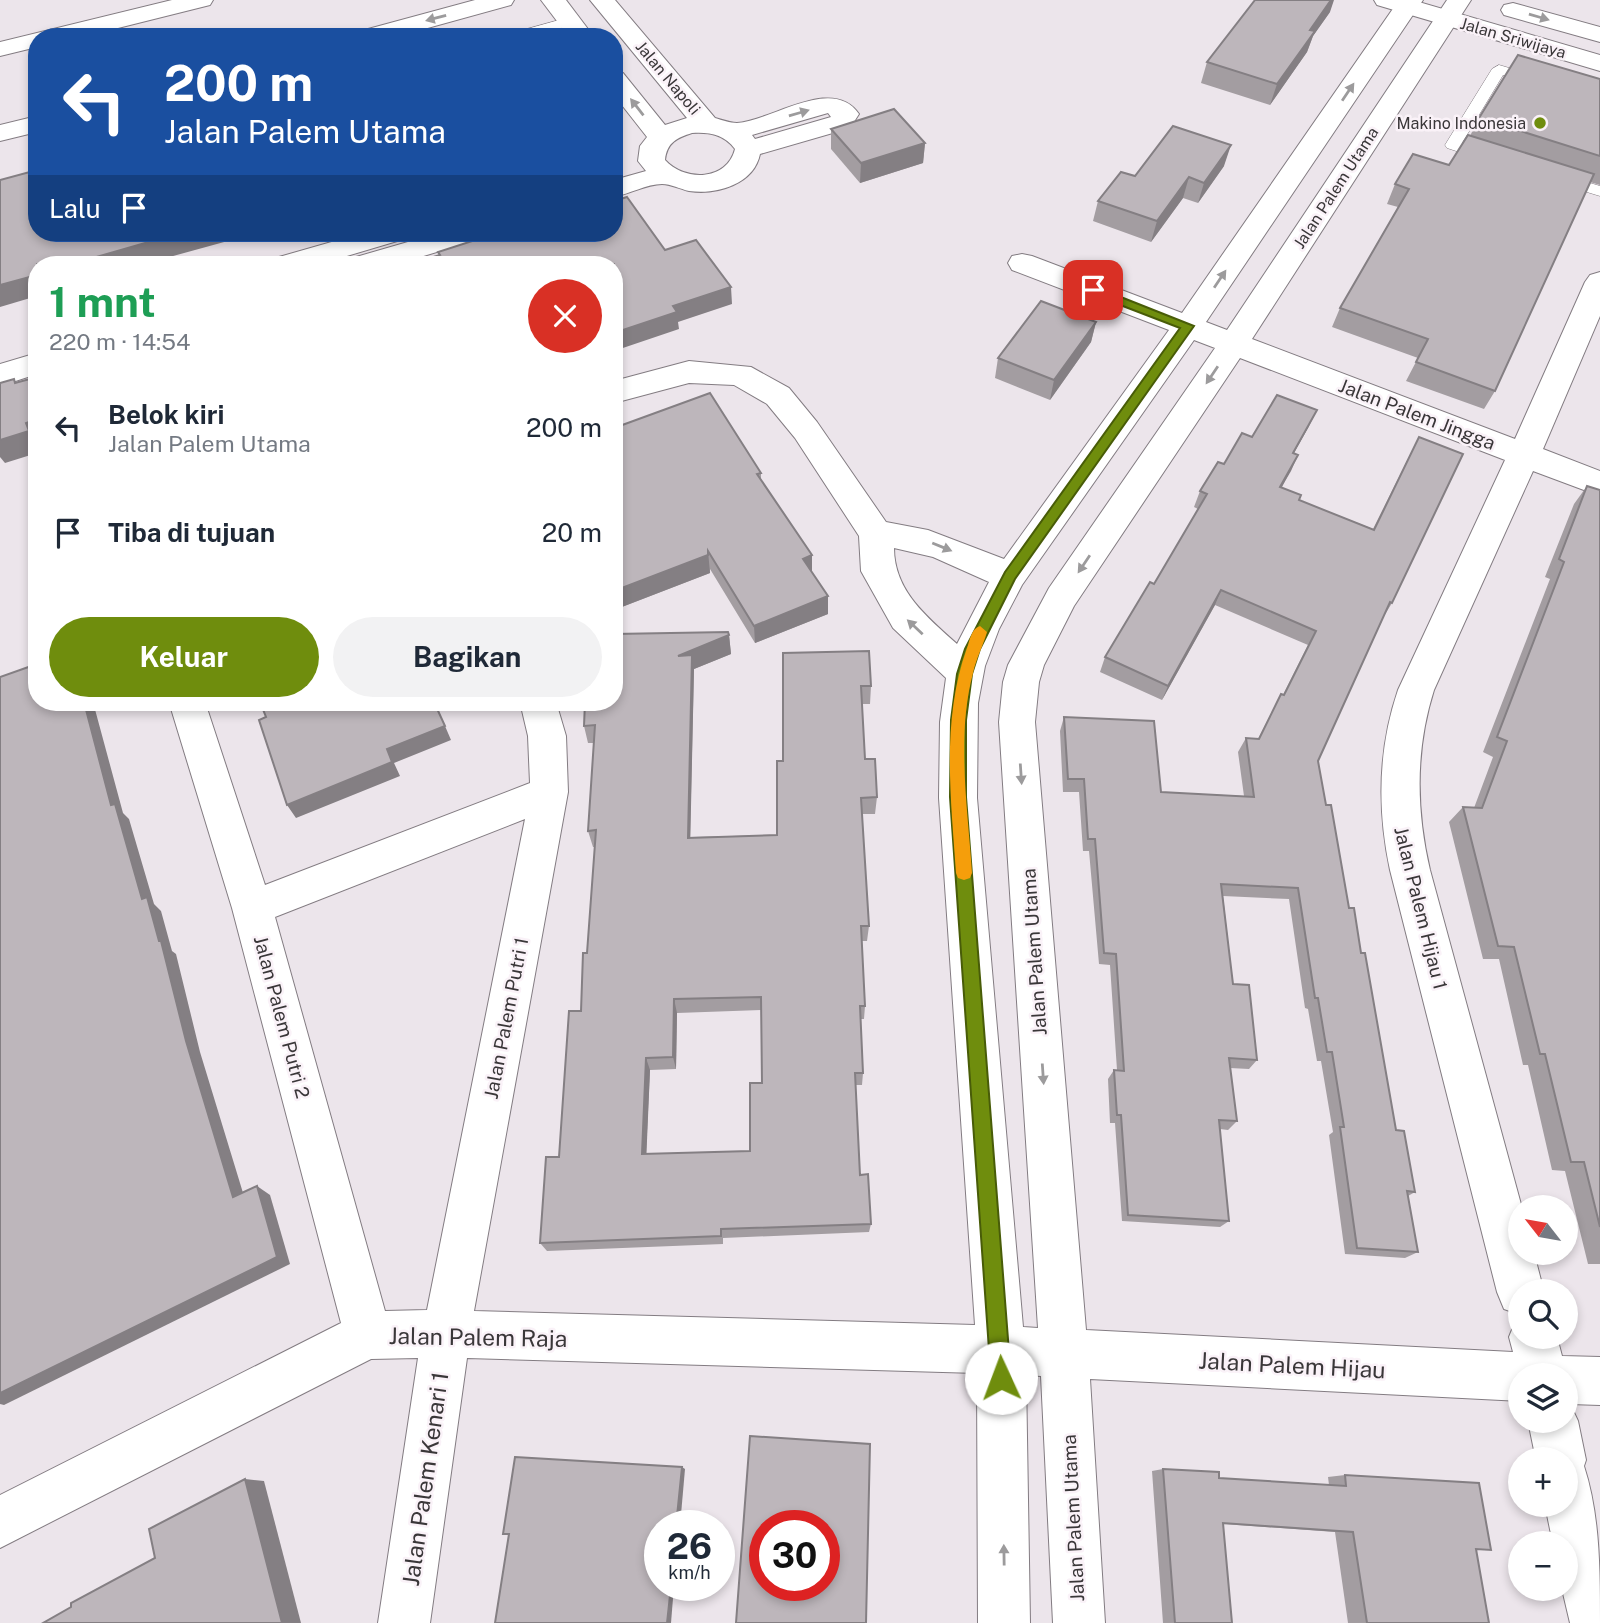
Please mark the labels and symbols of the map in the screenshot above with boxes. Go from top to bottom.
one-way arrow [425,13,447,24]
one-way arrow [1529,13,1550,23]
street label: Jalan Sriwijaya [1458,14,1568,62]
street label: Jalan Napoli [632,37,704,119]
one-way arrow [1341,83,1355,101]
one-way arrow [630,99,645,117]
one-way arrow [789,108,810,118]
place label: Makino Indonesia [1396,114,1526,133]
marker: Makino Indonesia [1532,115,1548,131]
street label: Jalan Palem Utama [1290,124,1382,252]
pin [1063,260,1123,320]
one-way arrow [1213,270,1226,289]
one-way arrow [1206,366,1219,385]
street label: Jalan Palem Jingga [1336,374,1498,454]
one-way arrow [931,542,952,553]
one-way arrow [1077,555,1091,573]
one-way arrow [907,620,924,636]
one-way arrow [1016,763,1027,785]
street label: Jalan Palem Hijau 1 [1390,824,1452,992]
street label: Jalan Palem Utama [1017,868,1051,1036]
street label: Jalan Palem Putri 2 [250,933,314,1101]
street label: Jalan Palem Putri 1 [480,935,532,1101]
one-way arrow [1038,1064,1049,1086]
north arrow [1508,1195,1578,1265]
street label: Jalan Palem Raja [388,1322,568,1352]
position arrow [964,1341,1038,1415]
street label: Jalan Palem Hijau [1198,1347,1386,1383]
street label: Jalan Palem Kenari 1 [397,1370,453,1588]
street label: Jalan Palem Utama [1058,1434,1088,1602]
speed limit sign: 30 [749,1510,840,1601]
one-way arrow [998,1544,1009,1566]

